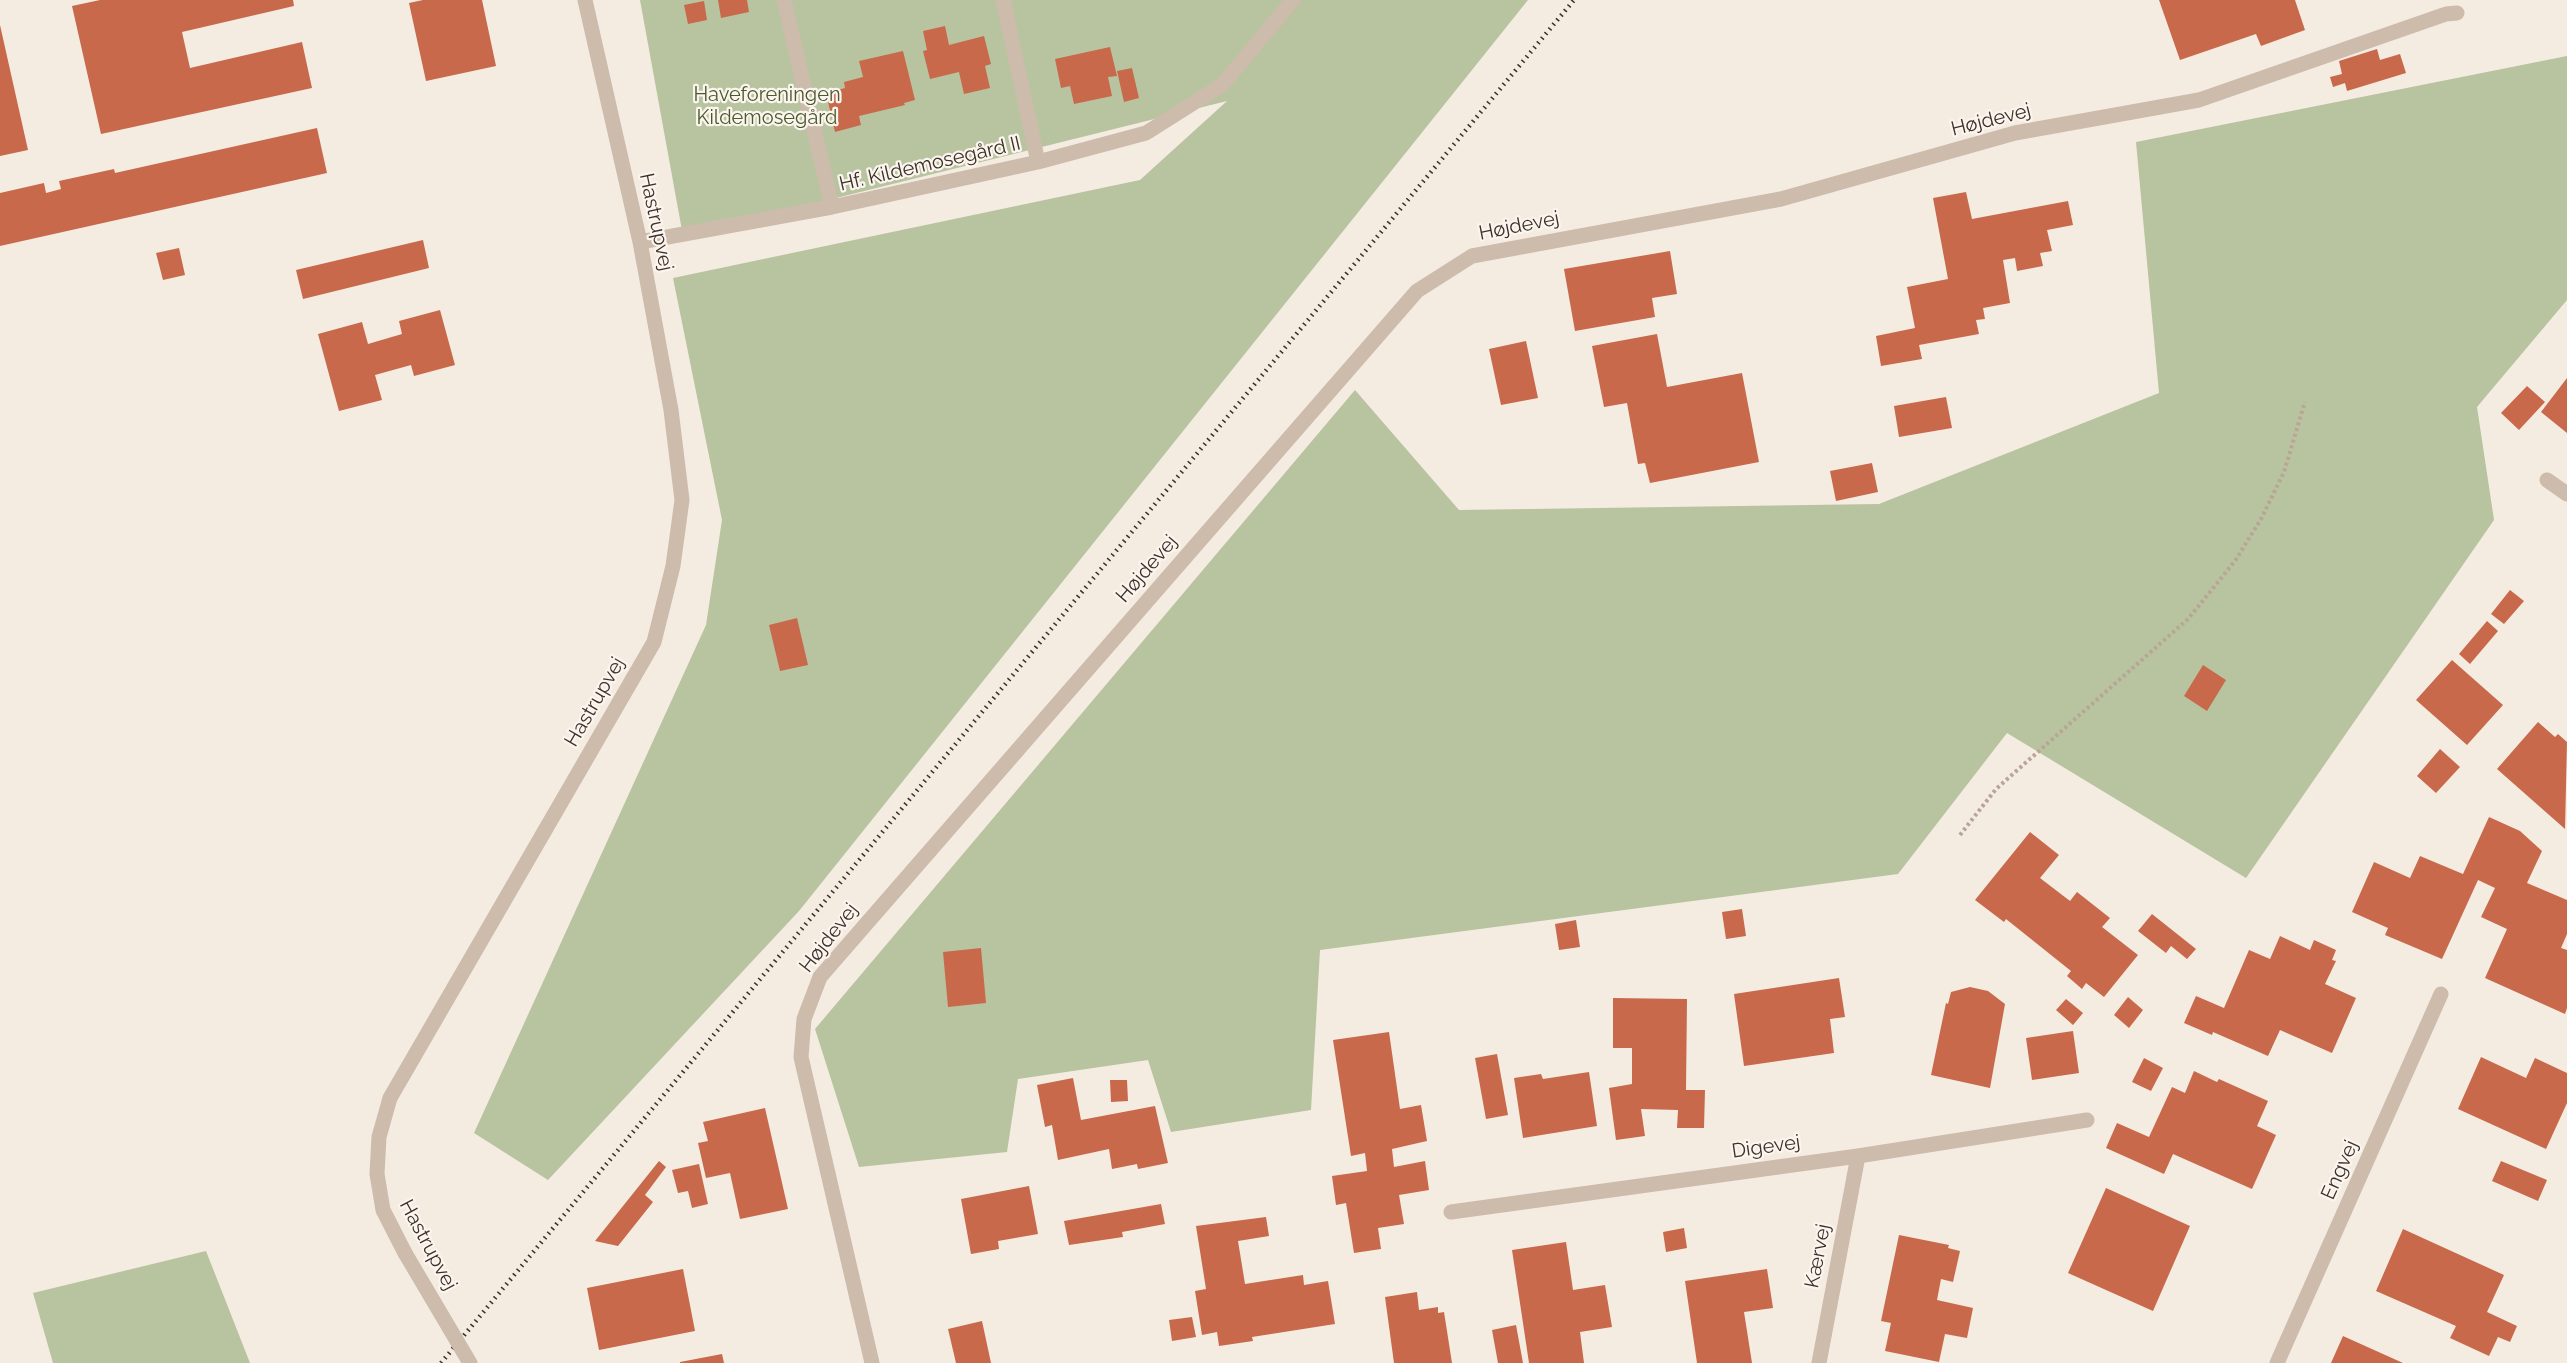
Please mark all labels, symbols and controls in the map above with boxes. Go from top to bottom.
park label: Haveforeningen Kildemosegård [693,83,841,130]
street label: Højdevej [1949,99,2033,141]
street label: Hf. Kildemosegård II [837,131,1023,197]
street label: Hastrupvej [634,171,678,273]
street label: Højdevej [1477,206,1561,246]
street label: Højdevej [1111,530,1183,608]
street label: Hastrupvej [560,653,630,751]
street label: Højdevej [794,899,864,977]
street label: Digevej [1730,1130,1802,1164]
street label: Engvej [2316,1137,2364,1203]
street label: Hastrupvej [394,1196,462,1294]
street label: Kærvej [1800,1222,1836,1290]

